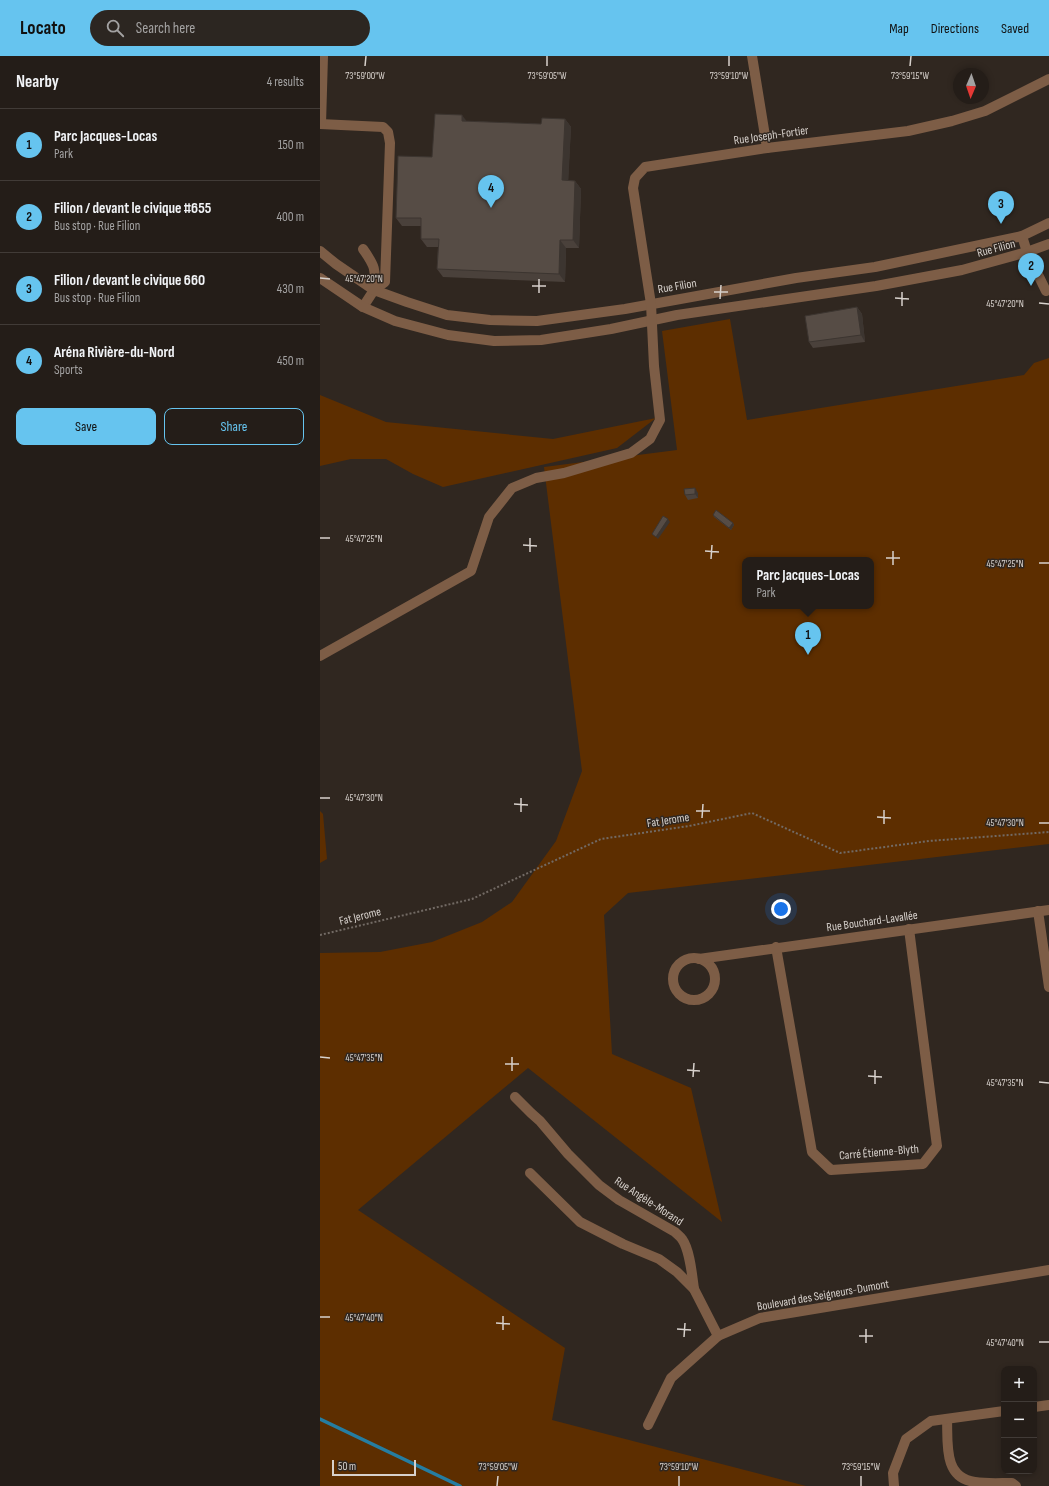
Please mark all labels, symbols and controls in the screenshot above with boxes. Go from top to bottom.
search box [90,10,370,46]
text: Locato [20,17,66,40]
icon: search [104,17,126,39]
text: Search here [136,19,195,38]
text: Map [889,20,909,37]
text: Directions [931,20,979,37]
text: Saved [1001,20,1029,37]
north arrow [953,68,989,104]
text: 73°59'00"W [345,70,385,82]
text: 73°59'05"W [527,70,567,82]
text: 73°59'10"W [710,70,749,82]
text: 73°59'15"W [891,70,930,82]
text: Nearby [16,72,59,92]
text: 4 results [267,74,304,90]
street label: Rue Joseph-Fortier [733,123,810,148]
text: Parc Jacques-Locas [54,127,157,146]
text: 1 [26,137,32,153]
text: 150 m [278,137,304,153]
text: Park [54,146,73,162]
pin: 4 [478,175,504,208]
pin: 3 [988,191,1014,224]
text: Filion / devant le civique #655 [54,199,211,218]
text: 2 [26,209,32,225]
text: 400 m [277,209,304,225]
text: Bus stop · Rue Filion [54,218,140,234]
street label: Rue Filion [975,236,1017,261]
pin: 2 [1018,253,1044,286]
text: Filion / devant le civique 660 [54,271,205,290]
text: 45°47'20"N [345,273,383,285]
street label: Rue Filion [657,276,698,297]
text: 3 [26,281,32,297]
text: 430 m [277,281,304,297]
text: Bus stop · Rue Filion [54,290,140,306]
text: 45°47'20"N [986,298,1024,310]
text: Aréna Rivière-du-Nord [54,343,175,362]
text: 4 [26,353,32,369]
text: 450 m [277,353,304,369]
text: Sports [54,362,83,378]
button: Save [16,408,156,445]
button: Share [164,408,304,445]
text: 45°47'25"N [345,533,383,545]
popup [742,557,874,609]
text: 45°47'25"N [986,558,1024,570]
text: Parc Jacques-Locas [756,566,860,585]
text: Park [756,585,775,601]
pin: 1 [795,622,821,655]
text: 45°47'30"N [345,792,383,804]
street label: Fat Jerome [646,810,690,831]
text: 45°47'30"N [986,817,1024,829]
your location [771,899,791,919]
street label: Fat Jerome [338,904,383,929]
street label: Rue Bouchard-Lavallée [825,908,919,935]
text: 45°47'35"N [345,1052,383,1064]
text: 45°47'35"N [986,1077,1024,1089]
street label: Carré Étienne-Blyth [839,1142,920,1163]
street label: Rue Angèle-Morand [612,1174,686,1229]
street label: Boulevard des Seigneurs-Dumont [756,1276,891,1315]
text: 45°47'40"N [345,1312,383,1324]
text: 45°47'40"N [986,1337,1024,1349]
map controls [1001,1366,1037,1474]
button: + [1001,1366,1037,1402]
button: − [1001,1402,1037,1438]
button: layers [1001,1438,1037,1474]
scale bar [332,1458,416,1477]
text: 50 m [338,1460,356,1473]
text: 73°59'05"W [478,1461,518,1473]
text: 73°59'10"W [660,1461,699,1473]
text: 73°59'15"W [842,1461,881,1473]

